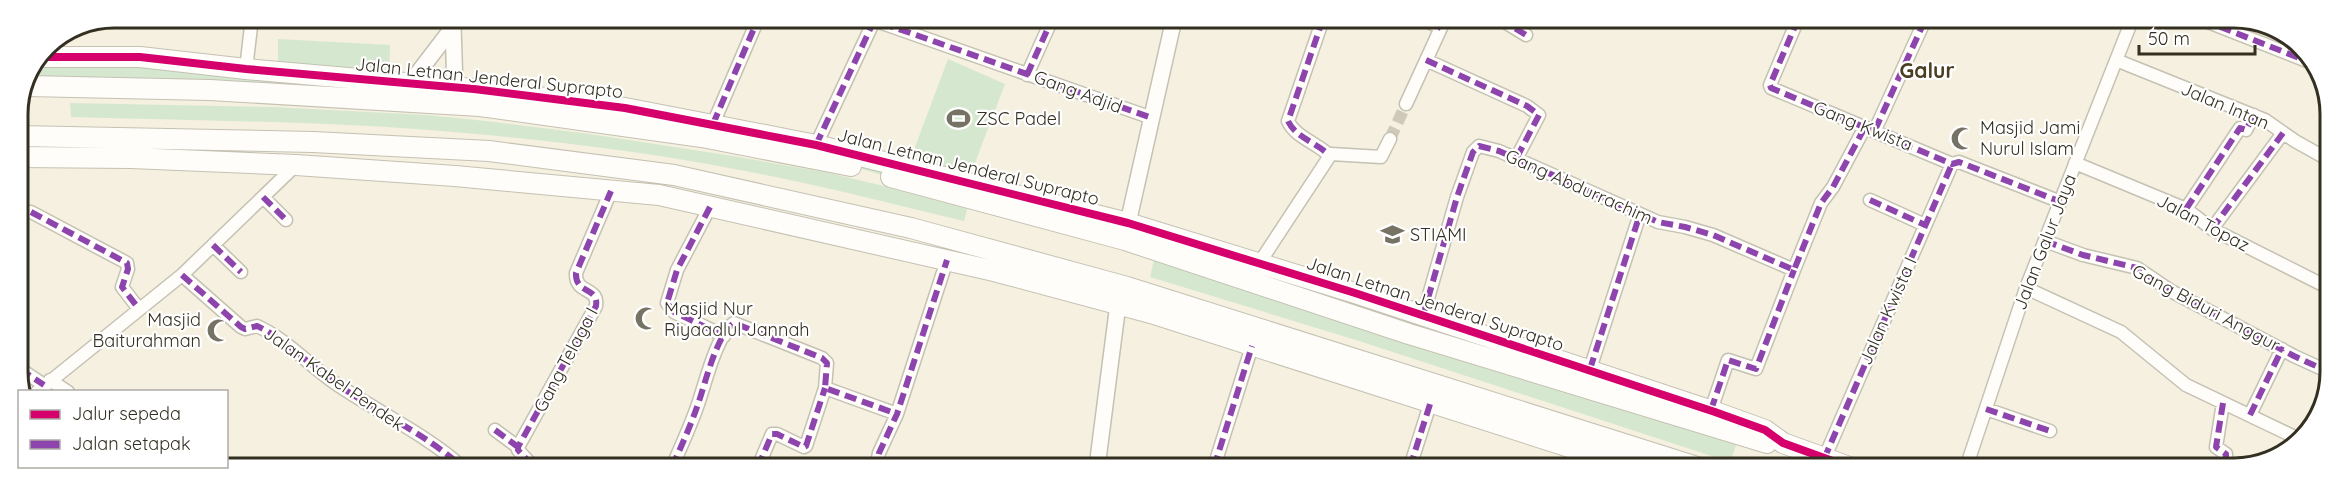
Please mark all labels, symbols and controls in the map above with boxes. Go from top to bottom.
scale bar [2139,18,2254,56]
text: 50 m [2148,27,2190,50]
street label: Jalan Letnan Jenderal Suprapto [354,52,624,103]
district label: Galur [1899,57,1955,83]
street label: Gang Adjid [1031,65,1126,118]
street label: Jalan Intan [2177,77,2273,134]
street label: Gang Kwista [1810,95,1916,156]
sports icon: ZSC Padel [945,106,971,132]
place label: ZSC Padel [976,107,1061,130]
place label: Masjid Jami Nurul Islam [1980,116,2080,160]
street label: Jalan Letnan Jenderal Suprapto [835,123,1102,210]
mosque icon: Masjid Jami Nurul Islam [1949,125,1975,151]
street label: Gang Abdurrachim [1502,144,1656,229]
street label: Jalan Galur Jaya [2008,171,2081,313]
street label: Jalan Topaz [2153,189,2253,257]
school or university icon: STIAMI [1379,222,1405,248]
place label: STIAMI [1410,223,1467,246]
street label: Jalan Letnan Jenderal Suprapto [1304,251,1567,356]
street label: Jalan Kwista I [1854,253,1922,368]
street label: Gang Biduri Anggur [2128,259,2284,356]
place label: Masjid Nur Riyaadlul Jannah [664,297,810,341]
street label: Gang Telaga I [528,303,603,416]
mosque icon: Masjid Nur Riyaadlul Jannah [633,306,659,332]
place label: Masjid Baiturahman [93,308,201,352]
mosque icon: Masjid Baiturahman [206,317,232,343]
street label: Jalan Kabel Pendek [259,321,409,436]
legend [18,390,228,468]
text: Jalur sepeda [72,402,181,425]
text: Jalan setapak [72,432,191,455]

